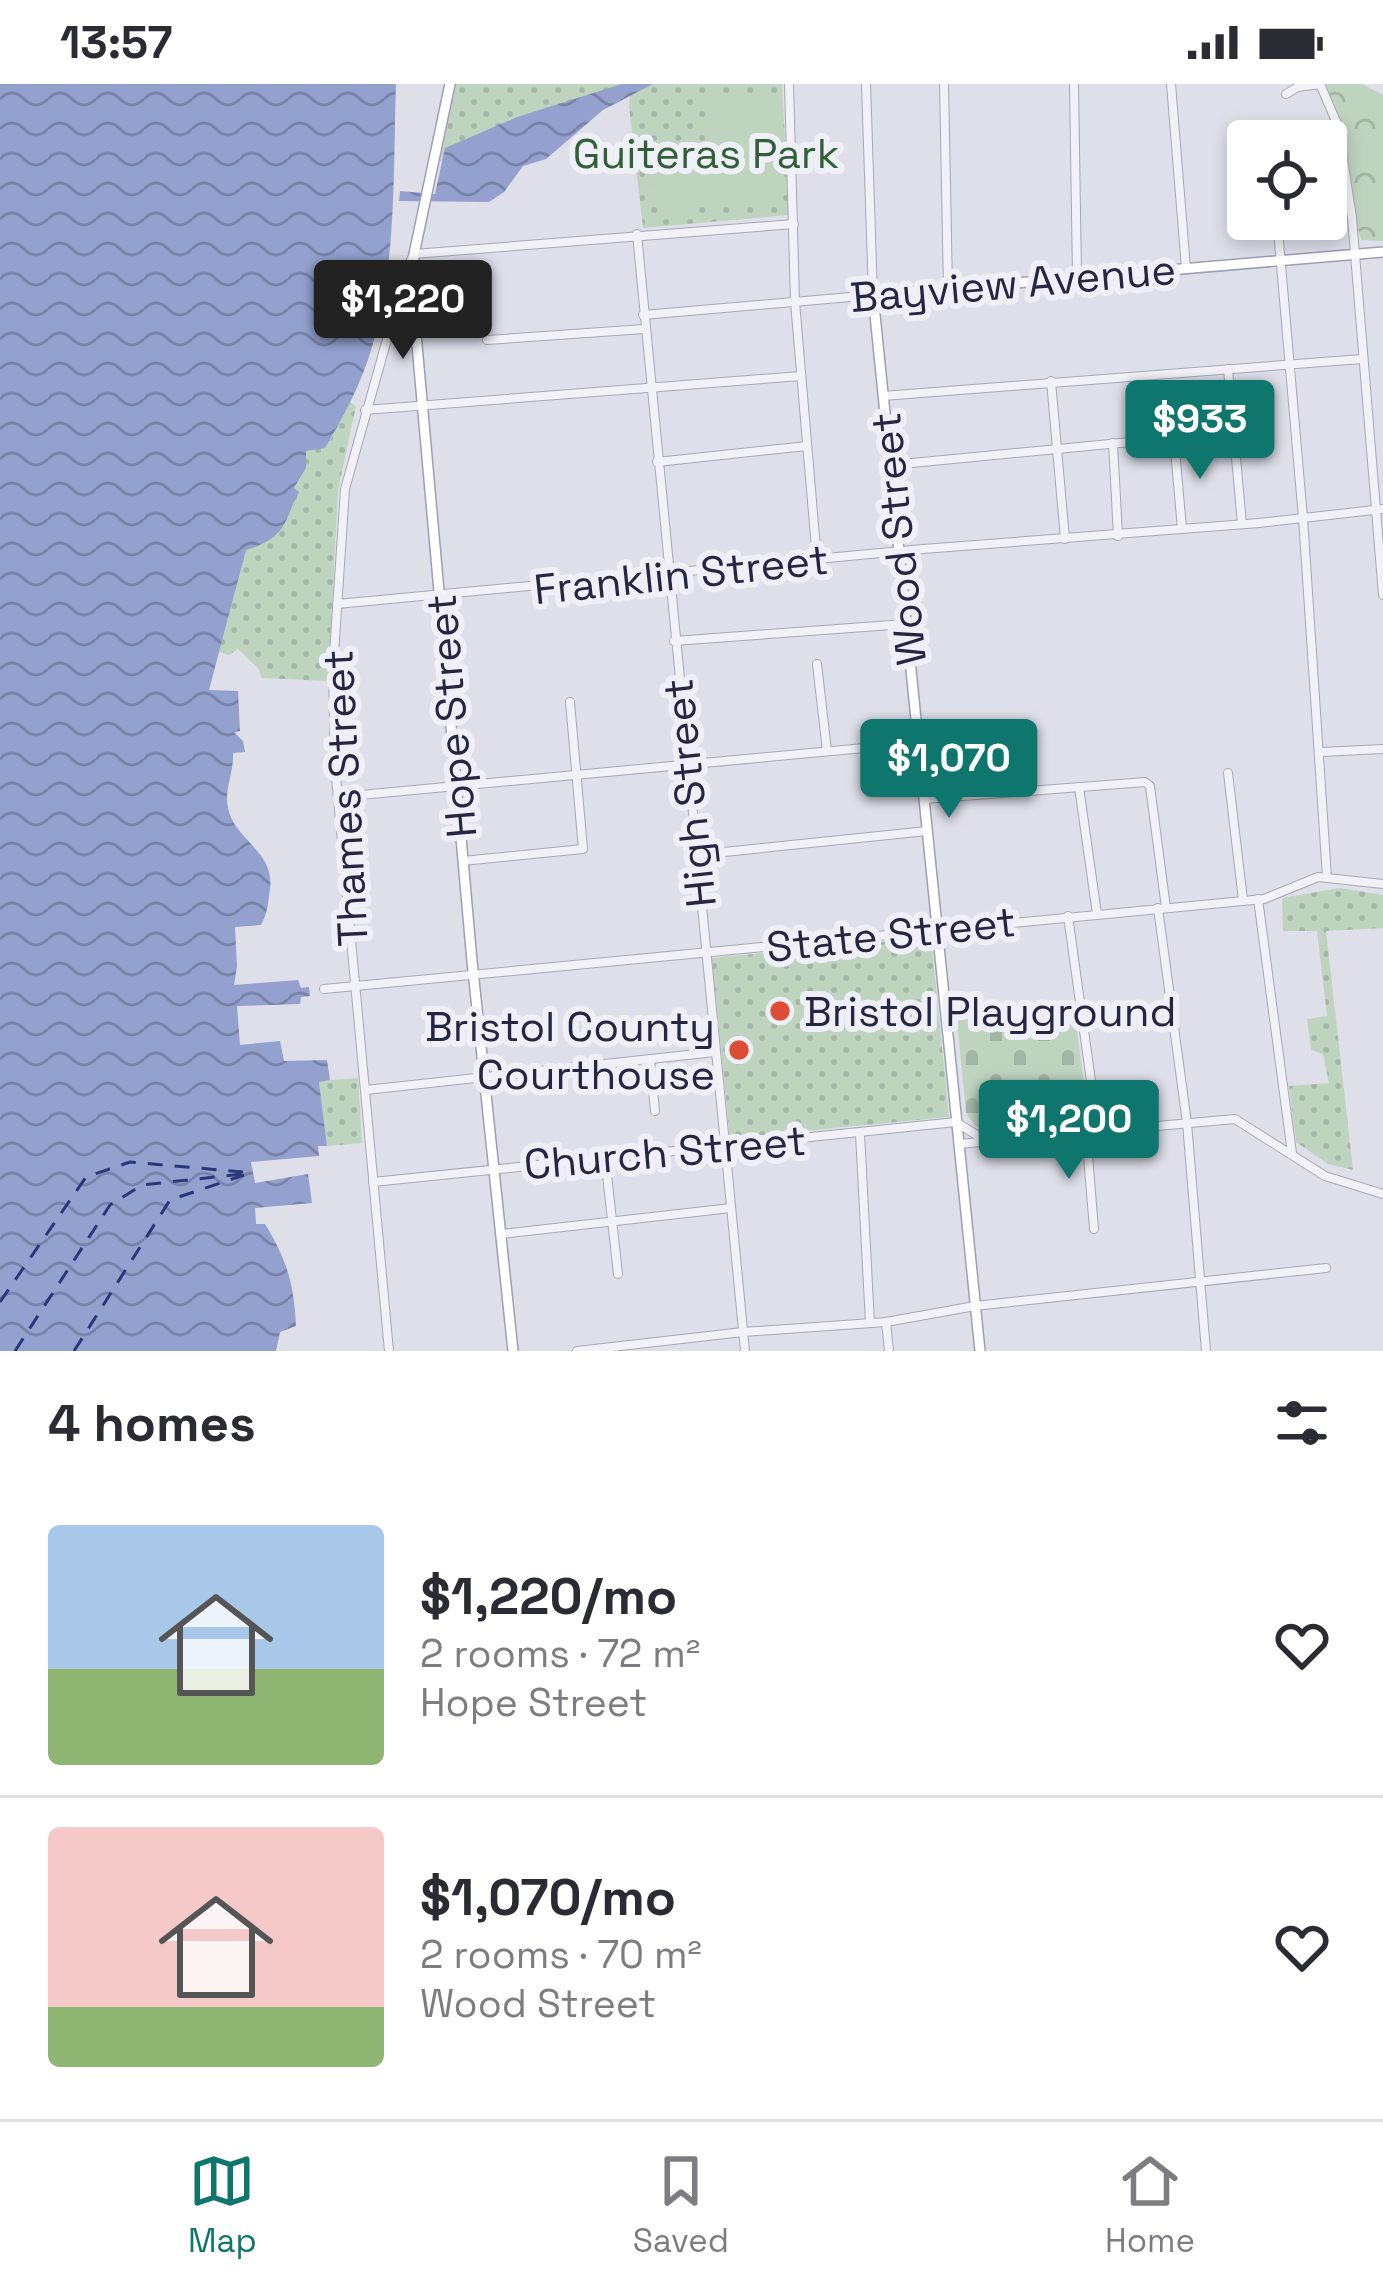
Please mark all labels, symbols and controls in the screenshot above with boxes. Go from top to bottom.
text: 13:57 [60,14,173,71]
map controls [1227,120,1347,240]
button: locate [1227,120,1347,240]
park label: Guiteras Park [573,127,839,180]
street label: Bayview Avenue [848,243,1178,324]
pin: $1,220 [305,260,501,362]
text: $1,220 [341,274,465,323]
pin: $933 [1129,380,1271,482]
text: $933 [1152,394,1248,443]
street label: Wood Street [859,410,938,668]
street label: Franklin Street [531,533,831,616]
street label: Hope Street [414,592,489,840]
street label: Thames Street [311,648,380,948]
street label: High Street [651,676,728,910]
pin: $1,070 [851,719,1047,821]
text: $1,070 [887,733,1011,782]
street label: State Street [764,895,1018,974]
place label: Bristol Playground [804,985,1177,1038]
marker: Bristol Playground [767,998,793,1024]
place label: Bristol County Courthouse [425,1000,715,1101]
marker: Bristol County Courthouse [726,1037,752,1063]
pin: $1,200 [971,1080,1167,1182]
text: $1,200 [1006,1094,1132,1143]
street label: Church Street [522,1114,808,1191]
icon: filters [1269,1390,1335,1456]
text: 4 homes [48,1391,256,1456]
text: $1,220/mo [420,1564,677,1629]
icon: home [144,1573,288,1717]
icon: heart [1269,1612,1335,1678]
text: 2 rooms · 72 m² [420,1629,700,1678]
text: Hope Street [420,1678,647,1727]
text: $1,070/mo [420,1865,676,1930]
icon: home [144,1875,288,2019]
icon: heart [1269,1914,1335,1980]
text: 2 rooms · 70 m² [420,1930,702,1979]
text: Wood Street [420,1979,656,2028]
tab: Map [188,2148,257,2262]
tab: Saved [633,2148,729,2262]
tab: Home [1105,2148,1195,2262]

